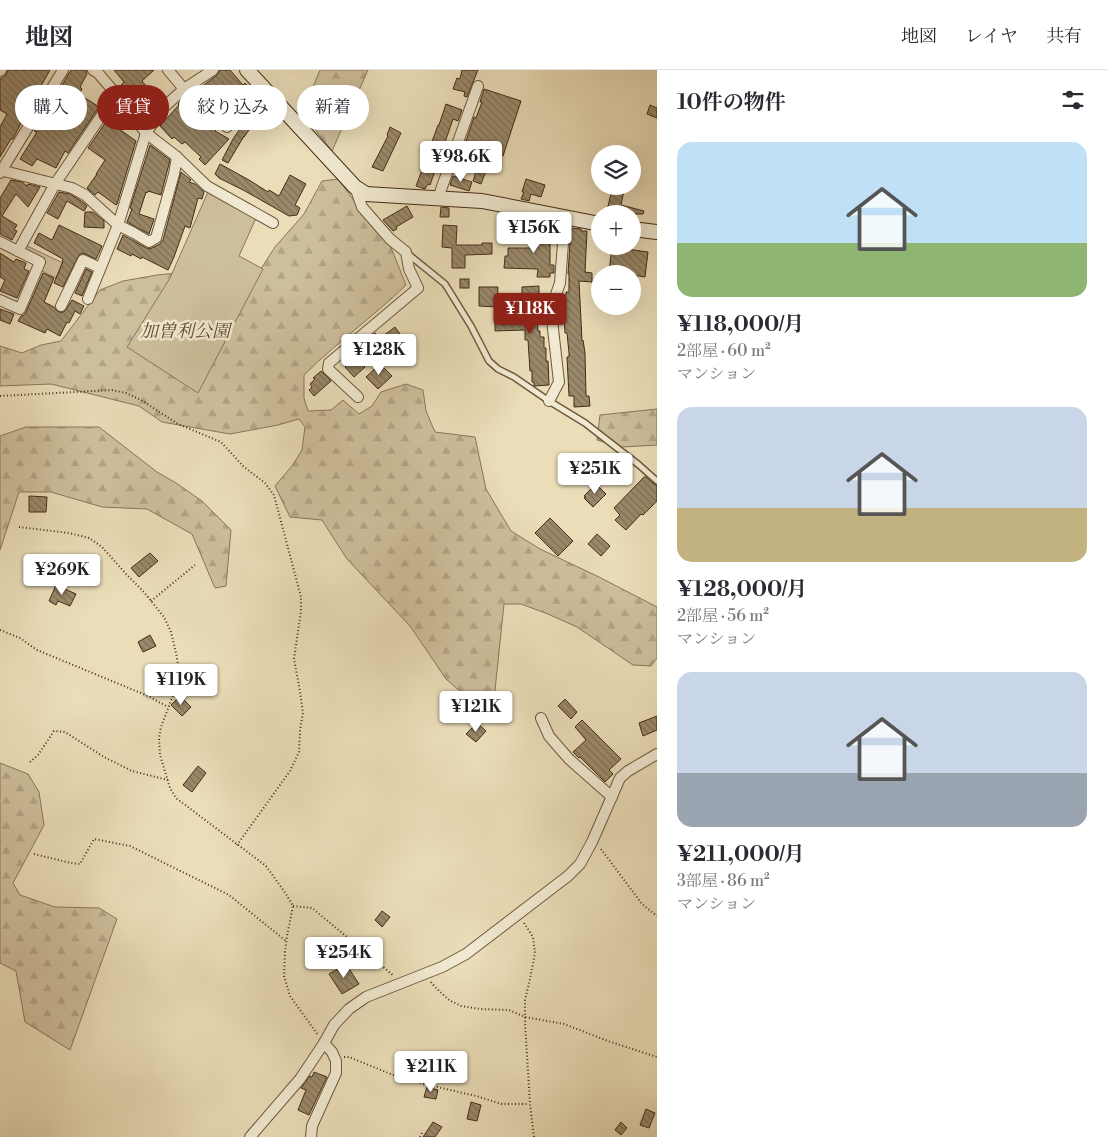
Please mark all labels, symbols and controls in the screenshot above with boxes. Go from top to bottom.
text: 地図 [25,23,73,53]
text: 地図 [901,25,937,48]
text: レイヤ [965,25,1018,48]
text: 共有 [1046,25,1082,48]
chip: 購入 [15,85,87,130]
chip: 賃貸 [97,85,169,130]
chip: 絞り込み [179,85,287,130]
chip: 新着 [297,85,369,130]
icon: filters [1059,86,1087,114]
text: 10件の物件 [677,90,786,116]
pin: ¥98.6K [420,140,502,183]
map controls [591,145,641,315]
button: layers [591,145,641,195]
text: ¥98.6K [431,147,491,167]
icon: home [837,174,927,264]
button: + [591,205,641,255]
pin: ¥156K [499,212,569,254]
text: ¥156K [508,218,560,238]
button: − [591,265,641,315]
pin: ¥118K [495,292,565,335]
text: ¥118K [504,299,556,319]
text: ¥118,000/月 [677,312,804,338]
park label: 加曽利公園 [140,320,233,343]
pin: ¥128K [344,334,414,376]
text: ¥128K [352,340,406,360]
text: 2部屋 · 60 m² [677,341,771,361]
text: マンション [677,364,756,384]
icon: home [837,439,927,529]
pin: ¥251K [560,452,630,495]
text: ¥251K [569,459,621,479]
pin: ¥269K [27,554,97,596]
text: ¥269K [34,560,90,580]
text: ¥128,000/月 [677,577,807,603]
text: 2部屋 · 56 m² [677,606,769,626]
text: マンション [677,629,756,649]
pin: ¥119K [146,664,216,706]
text: ¥119K [156,670,206,690]
pin: ¥121K [441,690,511,733]
text: ¥121K [450,697,502,717]
icon: home [837,704,927,794]
text: ¥211,000/月 [677,842,805,868]
text: 3部屋 · 86 m² [677,871,770,891]
text: マンション [677,894,756,914]
pin: ¥254K [309,936,379,979]
text: ¥254K [316,943,372,963]
pin: ¥211K [396,1050,466,1093]
text: ¥211K [405,1057,457,1077]

